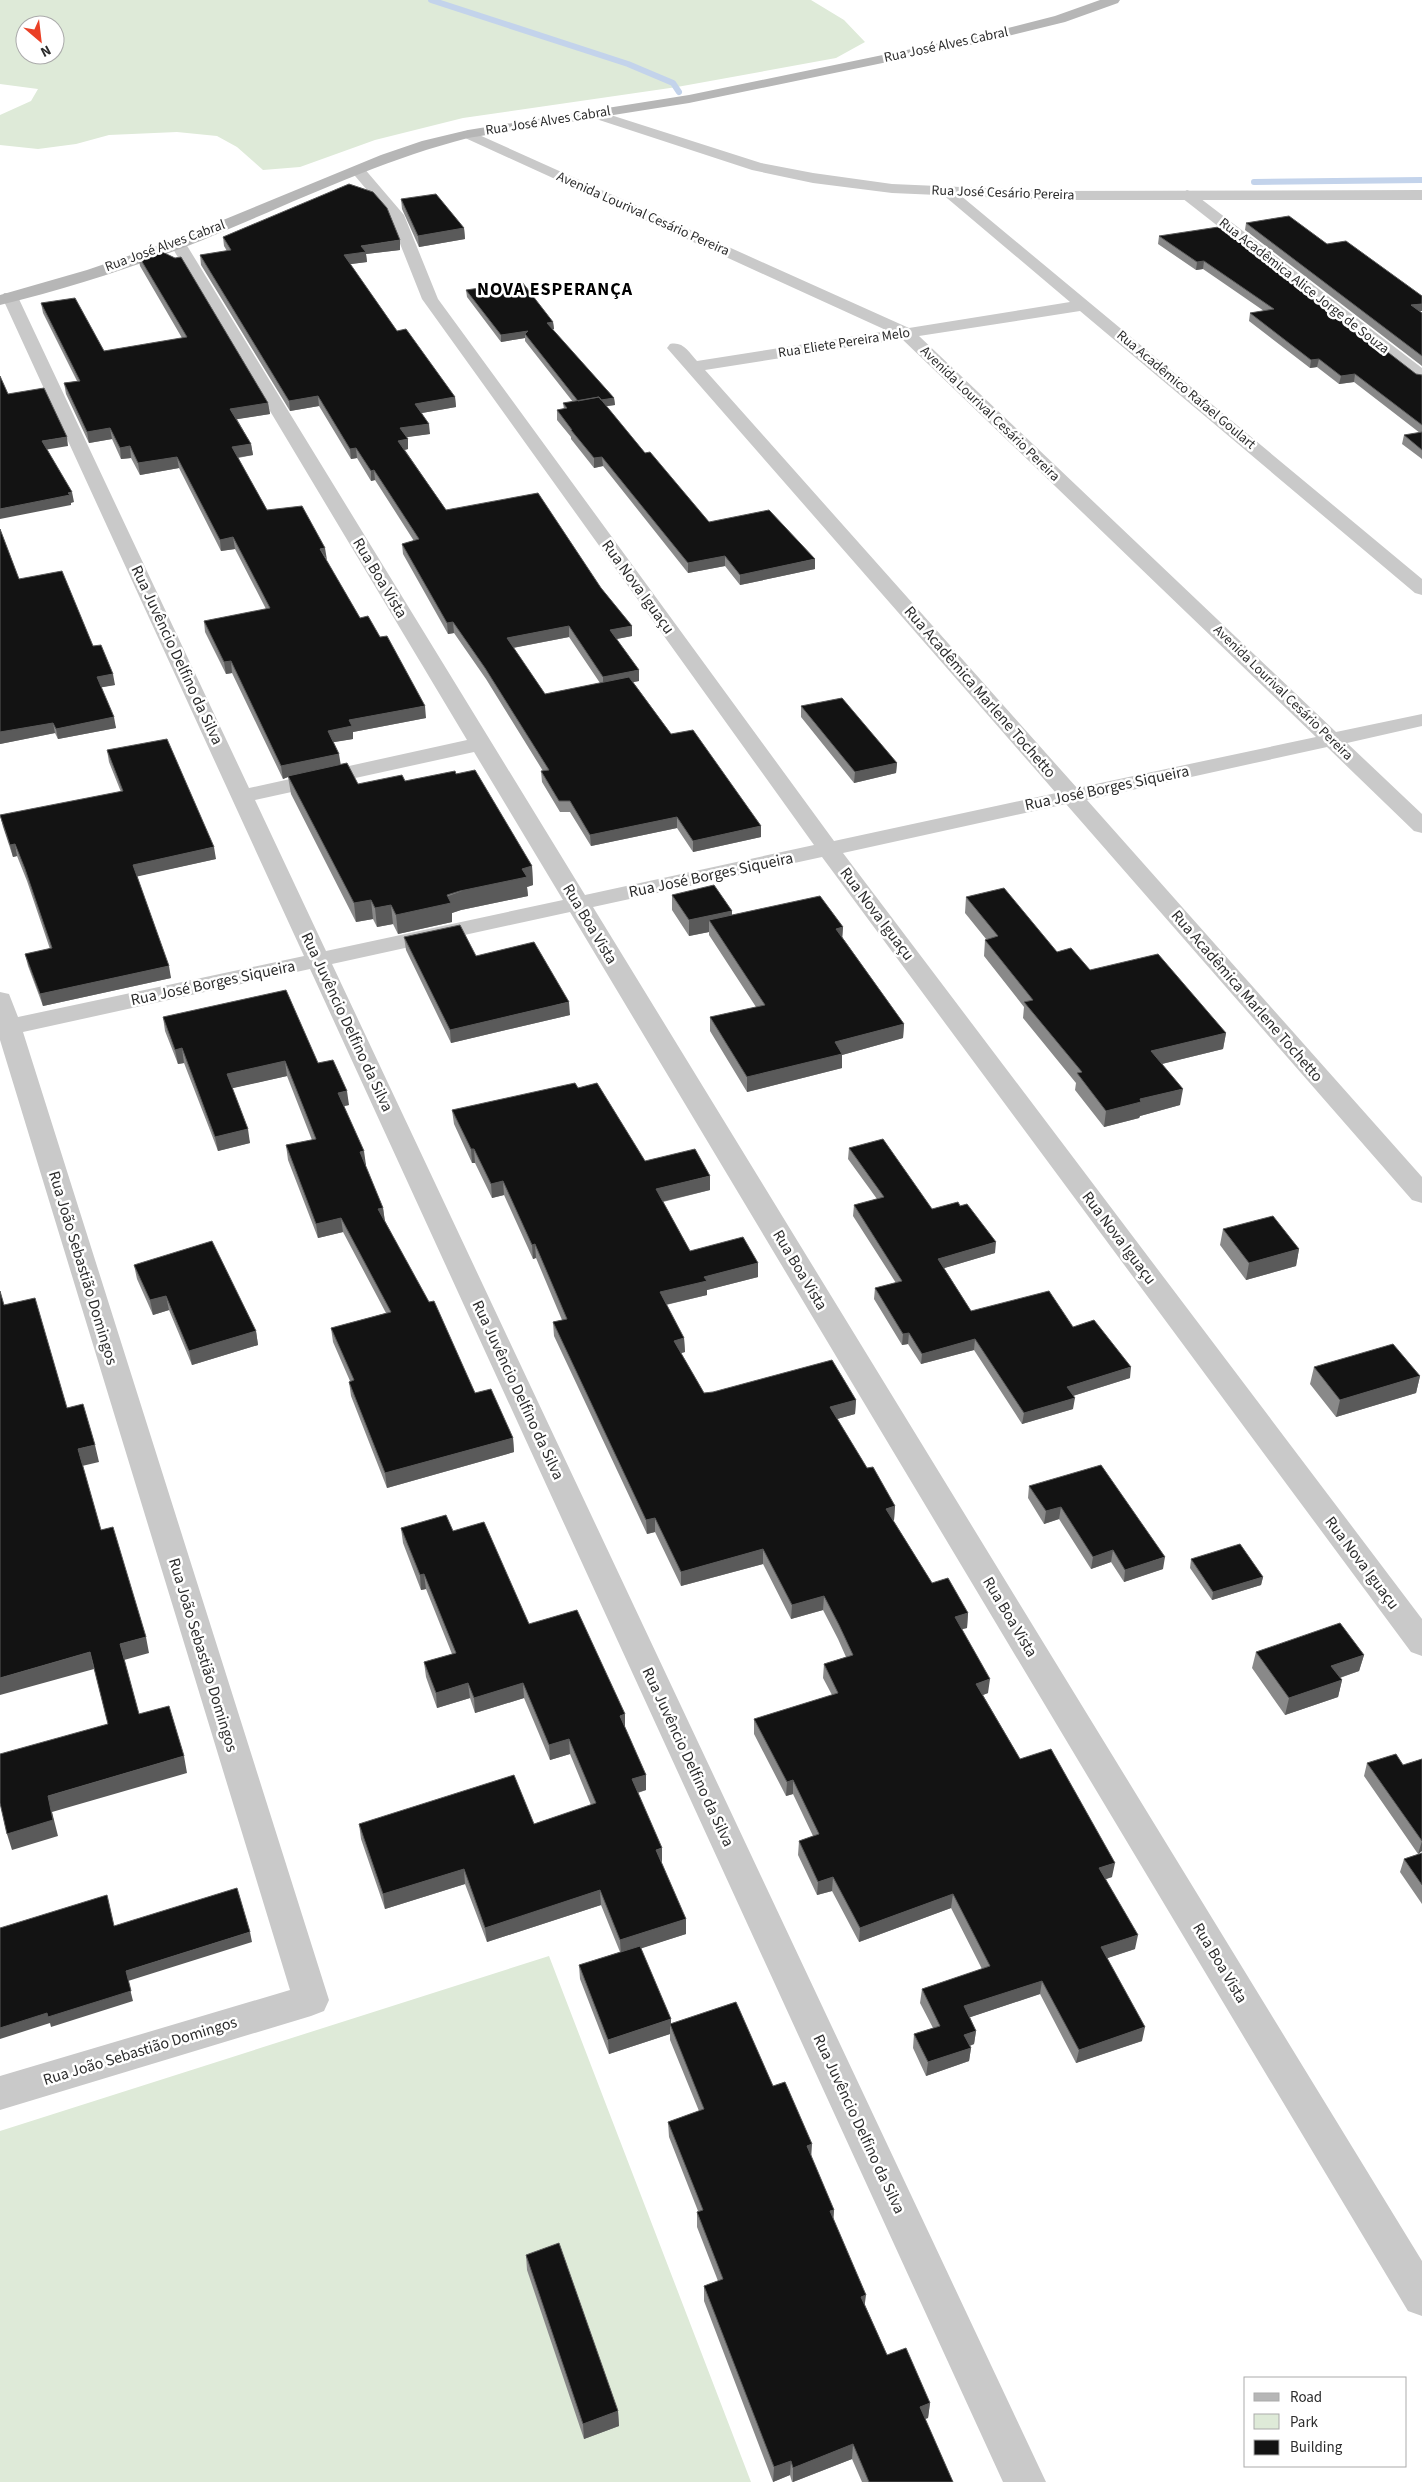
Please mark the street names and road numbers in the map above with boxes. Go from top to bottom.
street label: Rua José Alves Cabral [882,22,1010,68]
street label: Rua José Alves Cabral [484,101,612,141]
street label: Avenida Lourival Cesário Pereira [553,167,733,261]
street label: Rua José Cesário Pereira [931,181,1075,205]
street label: Rua Acadêmica Alice Jorge de Souza [1215,213,1393,359]
street label: Rua José Alves Cabral [102,215,228,277]
street label: Rua Eliete Pereira Melo [777,323,911,363]
street label: Rua Acadêmico Rafael Goulart [1112,326,1260,454]
street label: Avenida Lourival Cesário Pereira [916,342,1064,486]
street label: Rua Boa Vista [347,534,413,622]
street label: Rua Nova Iguaçu [596,535,680,639]
street label: Rua Juvêncio Delfino da Silva [126,562,228,748]
street label: Rua Acadêmica Marlene Tochetto [899,601,1061,783]
street label: Avenida Lourival Cesário Pereira [1209,621,1357,765]
street label: Rua José Borges Siqueira [1023,760,1191,816]
street label: Rua José Borges Siqueira [627,847,795,903]
street label: Rua Nova Iguaçu [835,863,919,965]
street label: Rua Boa Vista [557,880,623,968]
street label: Rua Acadêmica Marlene Tochetto [1166,905,1328,1087]
street label: Rua Juvêncio Delfino da Silva [296,929,398,1115]
street label: Rua José Borges Siqueira [129,955,297,1011]
street label: Rua João Sebastião Domingos [43,1168,123,1368]
street label: Rua Nova Iguaçu [1077,1187,1161,1289]
street label: Rua Boa Vista [767,1226,833,1314]
street label: Rua Juvêncio Delfino da Silva [467,1297,569,1483]
street label: Rua Nova Iguaçu [1320,1512,1404,1614]
street label: Rua João Sebastião Domingos [163,1555,243,1755]
street label: Rua Boa Vista [977,1573,1043,1661]
street label: Rua Juvêncio Delfino da Silva [637,1664,739,1850]
street label: Rua Boa Vista [1187,1919,1253,2007]
street label: Rua João Sebastião Domingos [40,2011,240,2091]
street label: Rua Juvêncio Delfino da Silva [808,2031,910,2217]

